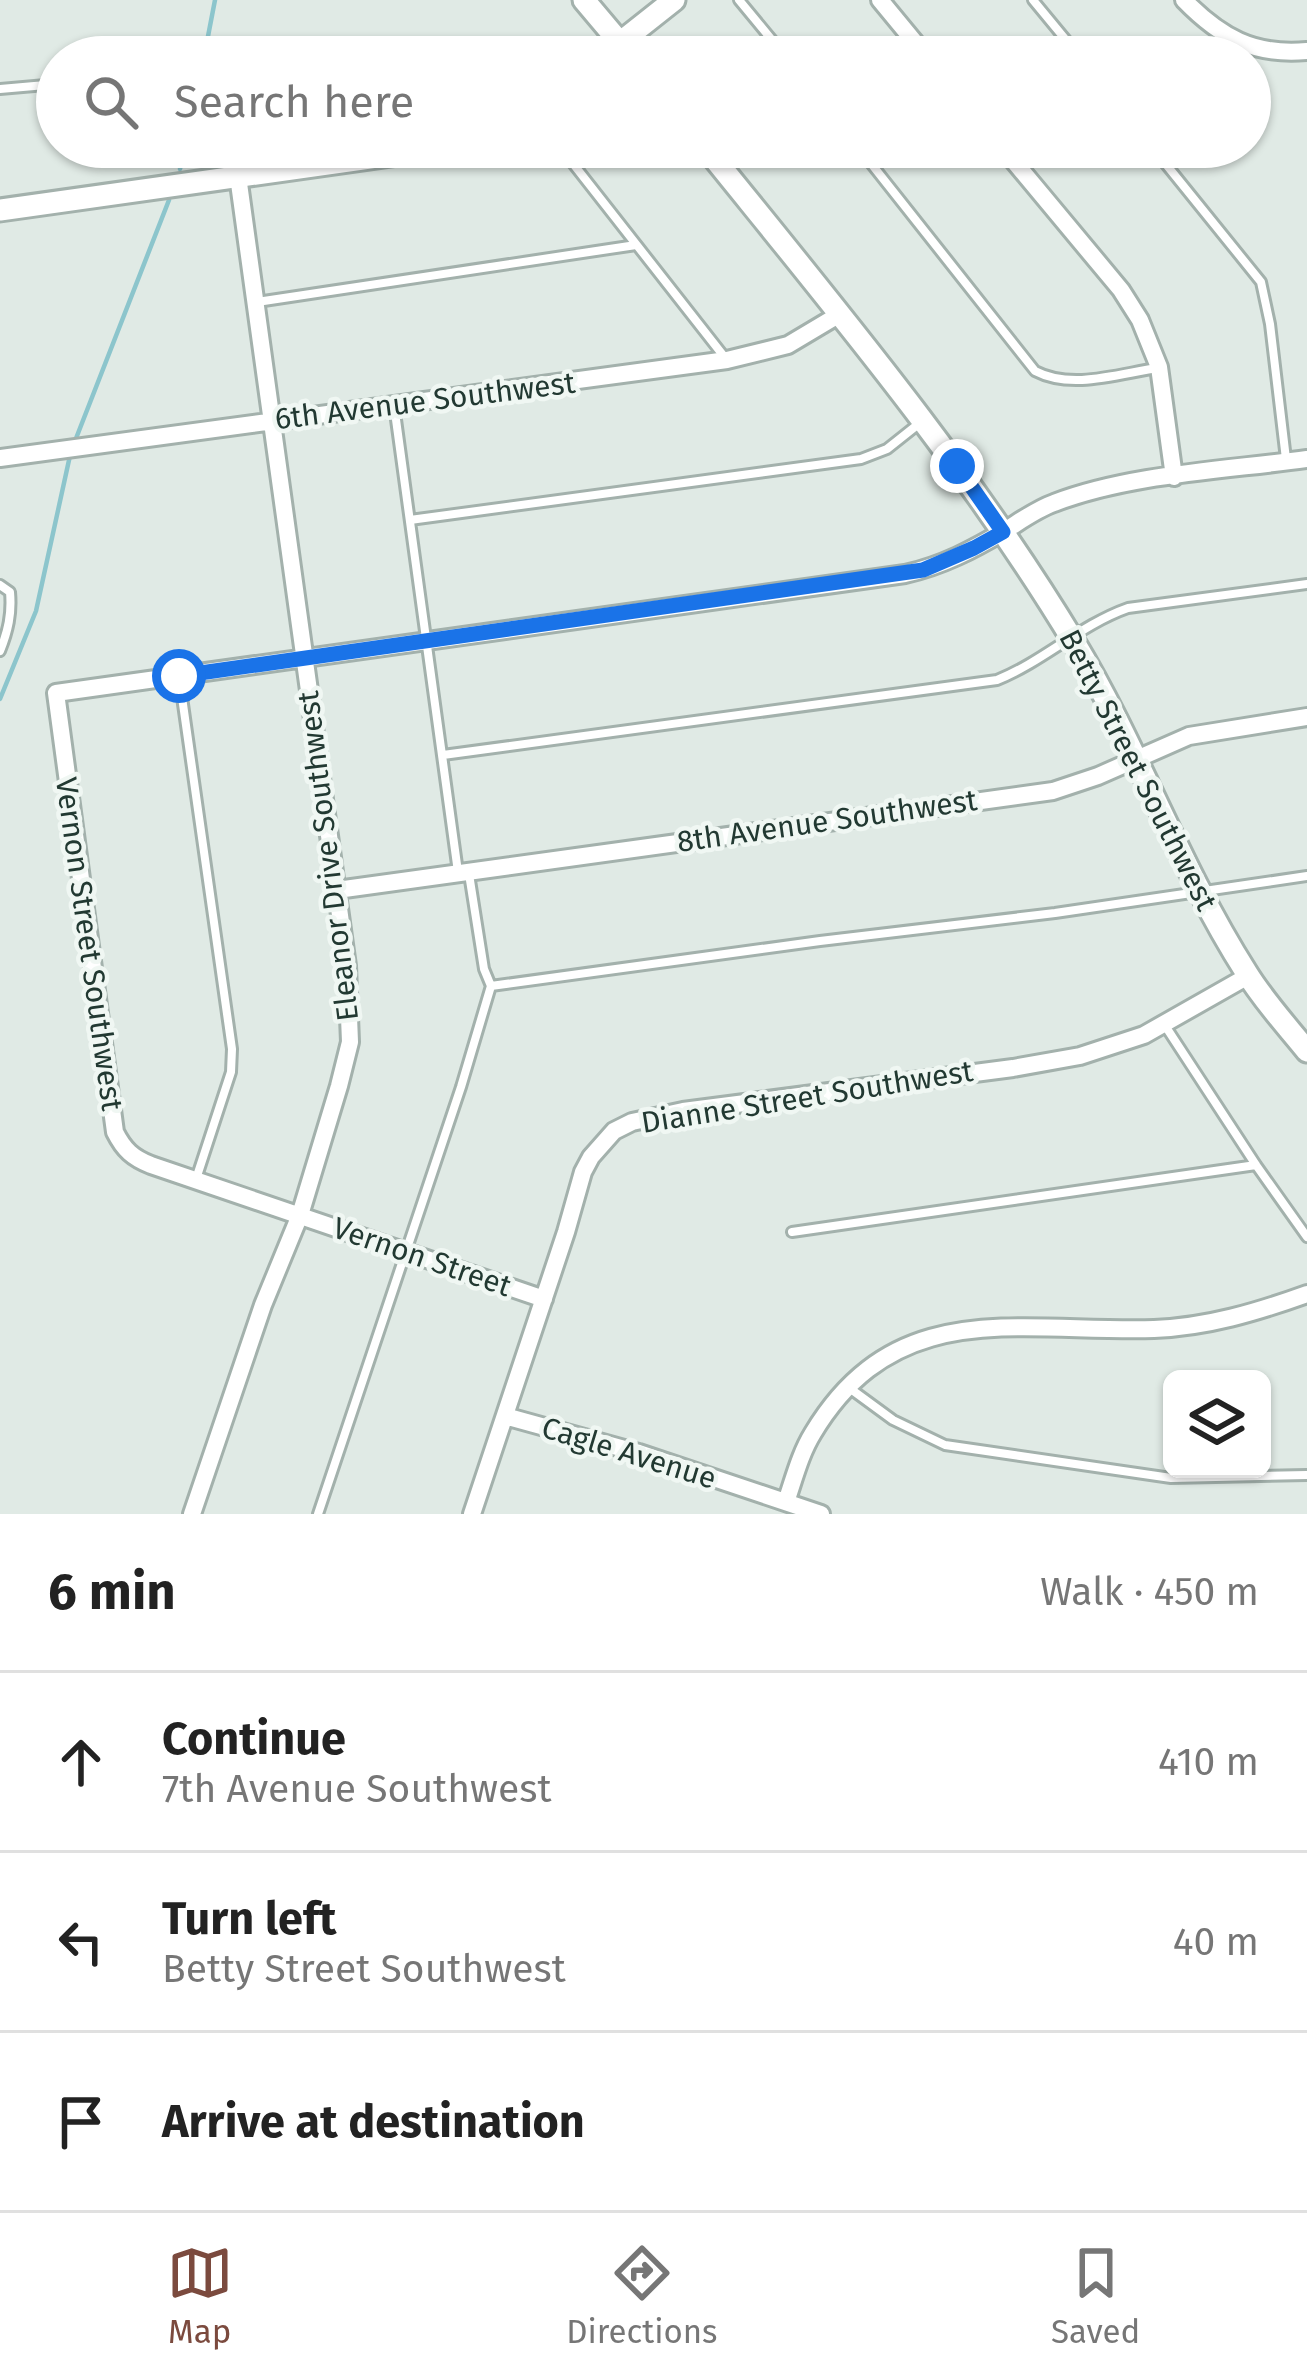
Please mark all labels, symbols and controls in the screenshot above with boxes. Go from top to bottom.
search box [36,36,1271,168]
icon: search [78,69,144,135]
text: Search here [174,75,414,129]
street label: 6th Avenue Southwest [273,365,577,437]
route end [930,439,984,493]
street label: Betty Street Southwest [1051,623,1225,917]
route start [152,649,206,703]
street label: Eleanor Drive Southwest [290,689,366,1023]
street label: Vernon Street Southwest [48,775,130,1113]
street label: 8th Avenue Southwest [675,782,980,860]
street label: Dianne Street Southwest [639,1053,976,1141]
street label: Vernon Street [328,1210,516,1304]
map controls [1163,1370,1271,1478]
button: layers [1163,1370,1271,1478]
street label: Cagle Avenue [537,1409,721,1497]
text: 6 min [48,1561,176,1623]
text: Walk · 450 m [1040,1569,1259,1615]
text: Continue [162,1712,346,1766]
icon: ahead [48,1729,114,1795]
text: 410 m [1158,1739,1259,1785]
text: 7th Avenue Southwest [162,1766,552,1812]
text: Turn left [162,1892,336,1946]
icon: left [48,1909,114,1975]
text: 40 m [1173,1919,1259,1965]
text: Betty Street Southwest [162,1946,566,1992]
icon: arrive [48,2089,114,2155]
text: Arrive at destination [162,2095,585,2149]
tab: Map [167,2240,233,2352]
tab: Directions [566,2240,718,2352]
tab: Saved [1051,2240,1140,2352]

